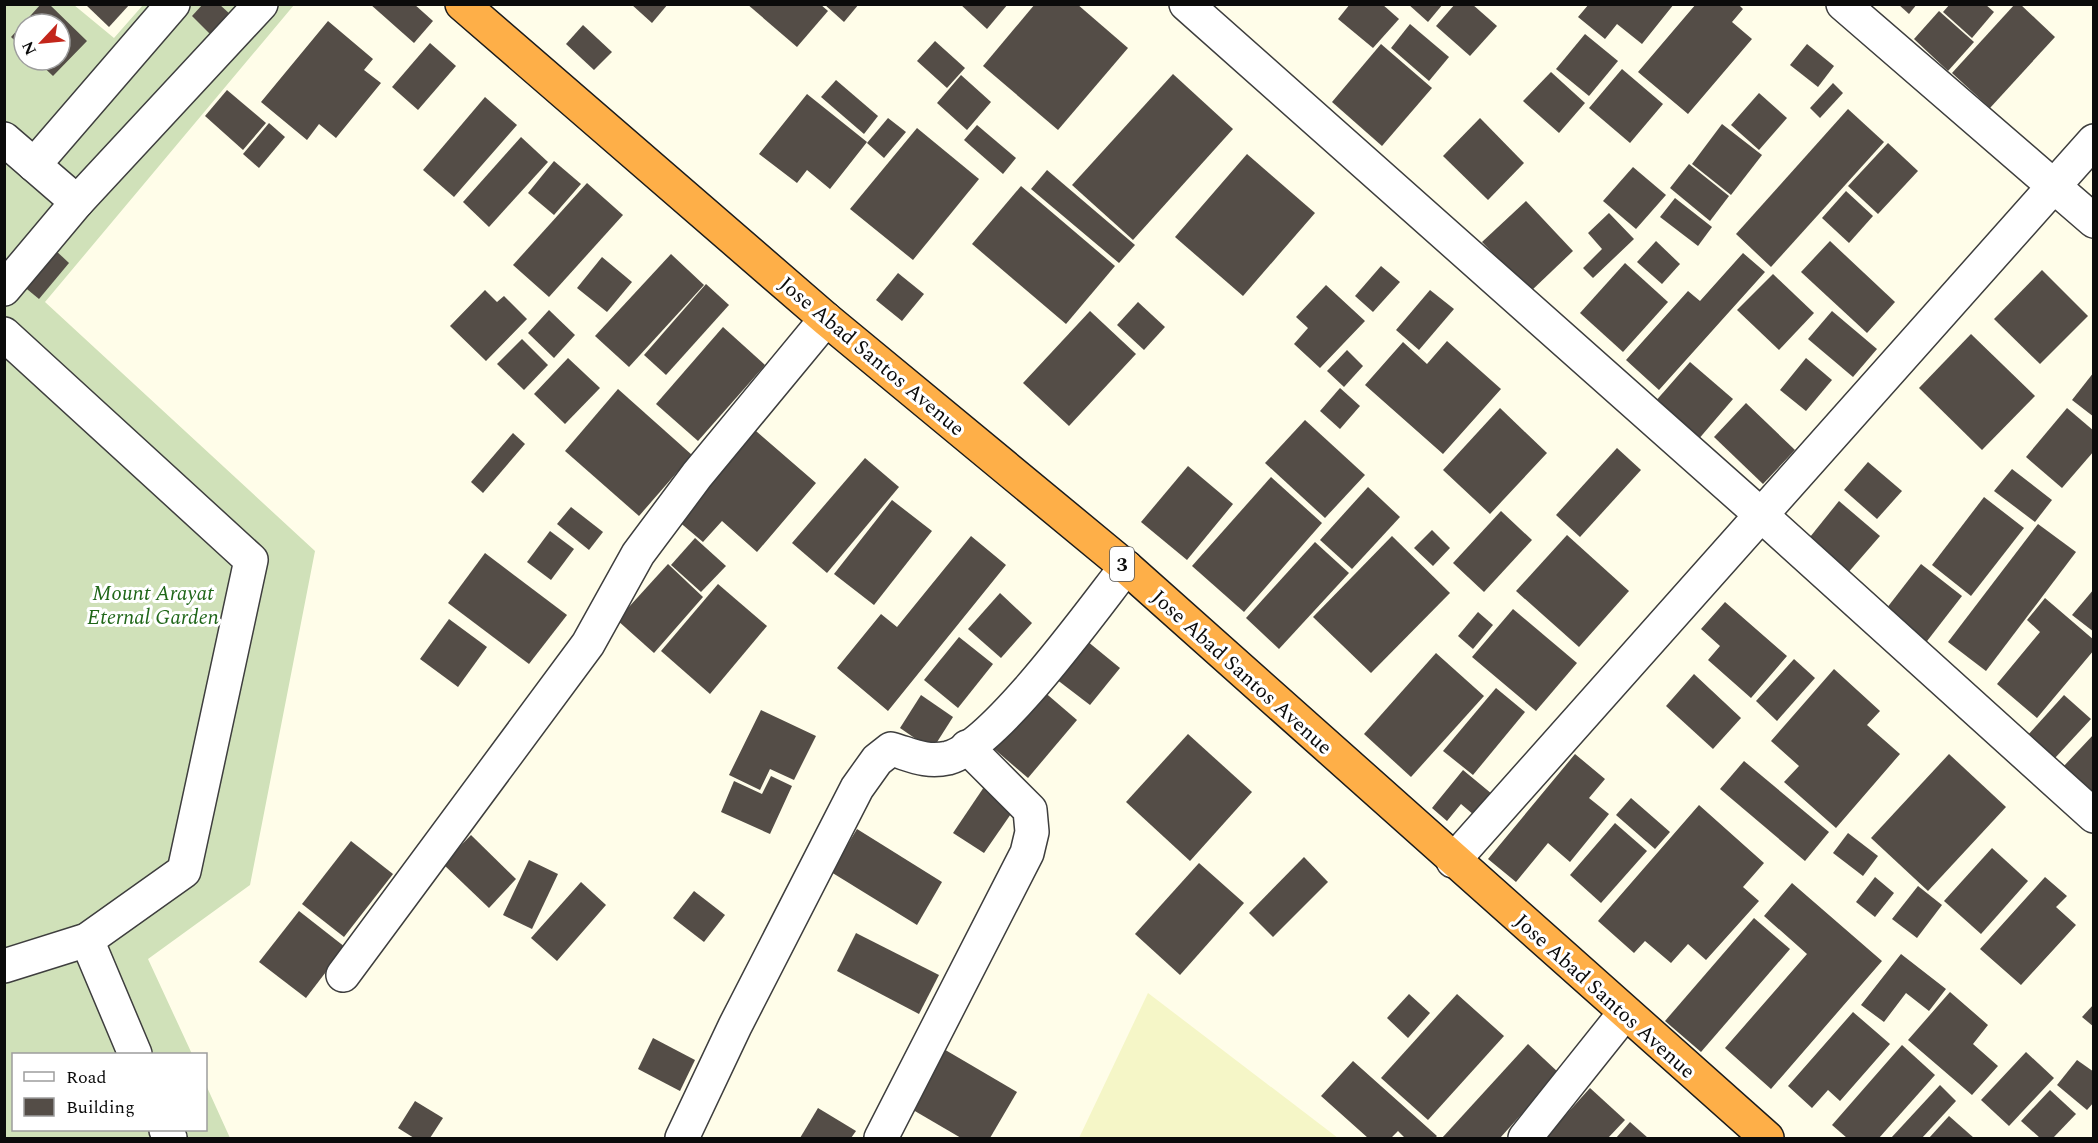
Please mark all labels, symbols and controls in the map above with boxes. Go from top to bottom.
north arrow [12,12,72,72]
text: N [16,37,43,59]
street label: Jose Abad Santos Avenue [771,269,971,444]
road number: 3 [1110,547,1134,581]
park label: Mount Arayat Eternal Garden [87,578,219,634]
street label: Jose Abad Santos Avenue [1143,582,1339,763]
street label: Jose Abad Santos Avenue [1506,906,1702,1087]
legend [12,1053,207,1131]
text: Road [66,1064,107,1091]
text: Building [66,1094,135,1121]

